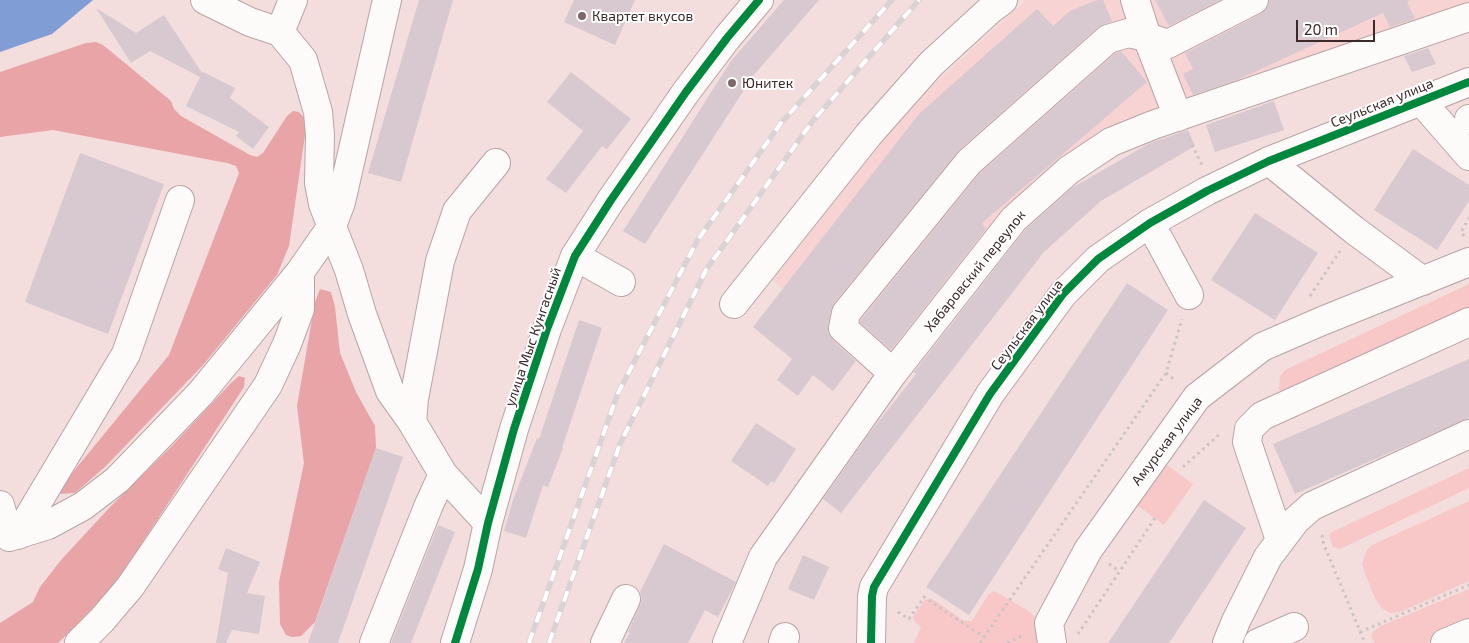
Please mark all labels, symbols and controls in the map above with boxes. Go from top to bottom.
place label: Квартет вкусов [592,8,693,24]
marker: Квартет вкусов [576,10,588,22]
scale bar [1299,10,1378,42]
text: 20 m [1304,20,1338,38]
place label: Юнитек [742,75,793,91]
street label: Сеульская улица [1328,75,1436,131]
marker: Юнитек [726,77,738,89]
street label: Хабаровский переулок [921,207,1029,335]
street label: улица Мыс Кунгасный [501,265,565,409]
street label: Сеульская улица [987,276,1067,374]
street label: Амурская улица [1128,393,1206,489]

